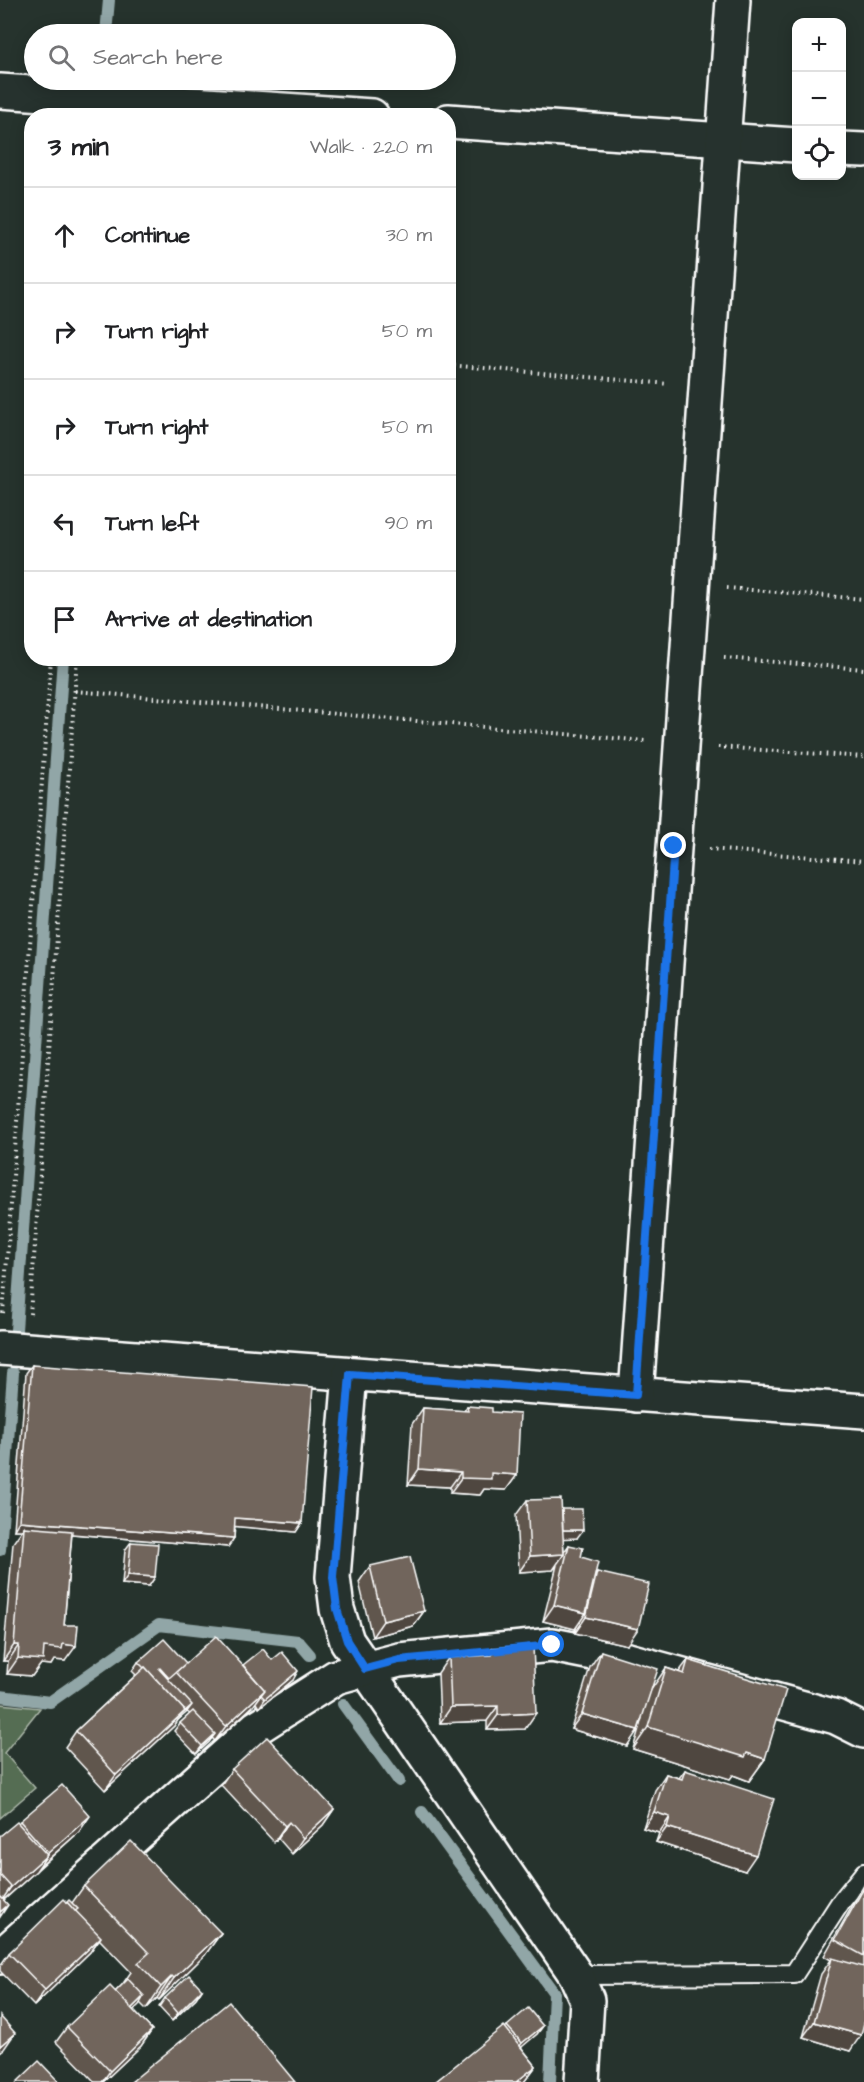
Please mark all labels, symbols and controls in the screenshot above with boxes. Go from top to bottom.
map controls [792,18,846,180]
button: + [792,18,846,72]
search box [24,24,456,90]
icon: search [45,41,78,74]
text: Search here [93,42,223,73]
button: − [792,72,846,126]
button: locate [792,126,846,180]
text: 3 min [48,129,109,165]
text: Walk · 220 m [310,133,432,161]
icon: ahead [48,219,81,252]
text: Continue [105,220,190,251]
text: 30 m [386,221,432,249]
icon: right [48,315,81,348]
text: Turn right [105,316,208,347]
text: 50 m [382,317,432,345]
icon: right [48,411,81,444]
text: Turn right [105,412,208,443]
text: 50 m [382,413,432,441]
icon: left [48,507,81,540]
text: Turn left [105,508,199,539]
text: 90 m [384,509,432,537]
icon: arrive [48,603,81,636]
text: Arrive at destination [105,604,312,635]
route end [660,832,686,858]
route start [538,1631,564,1657]

